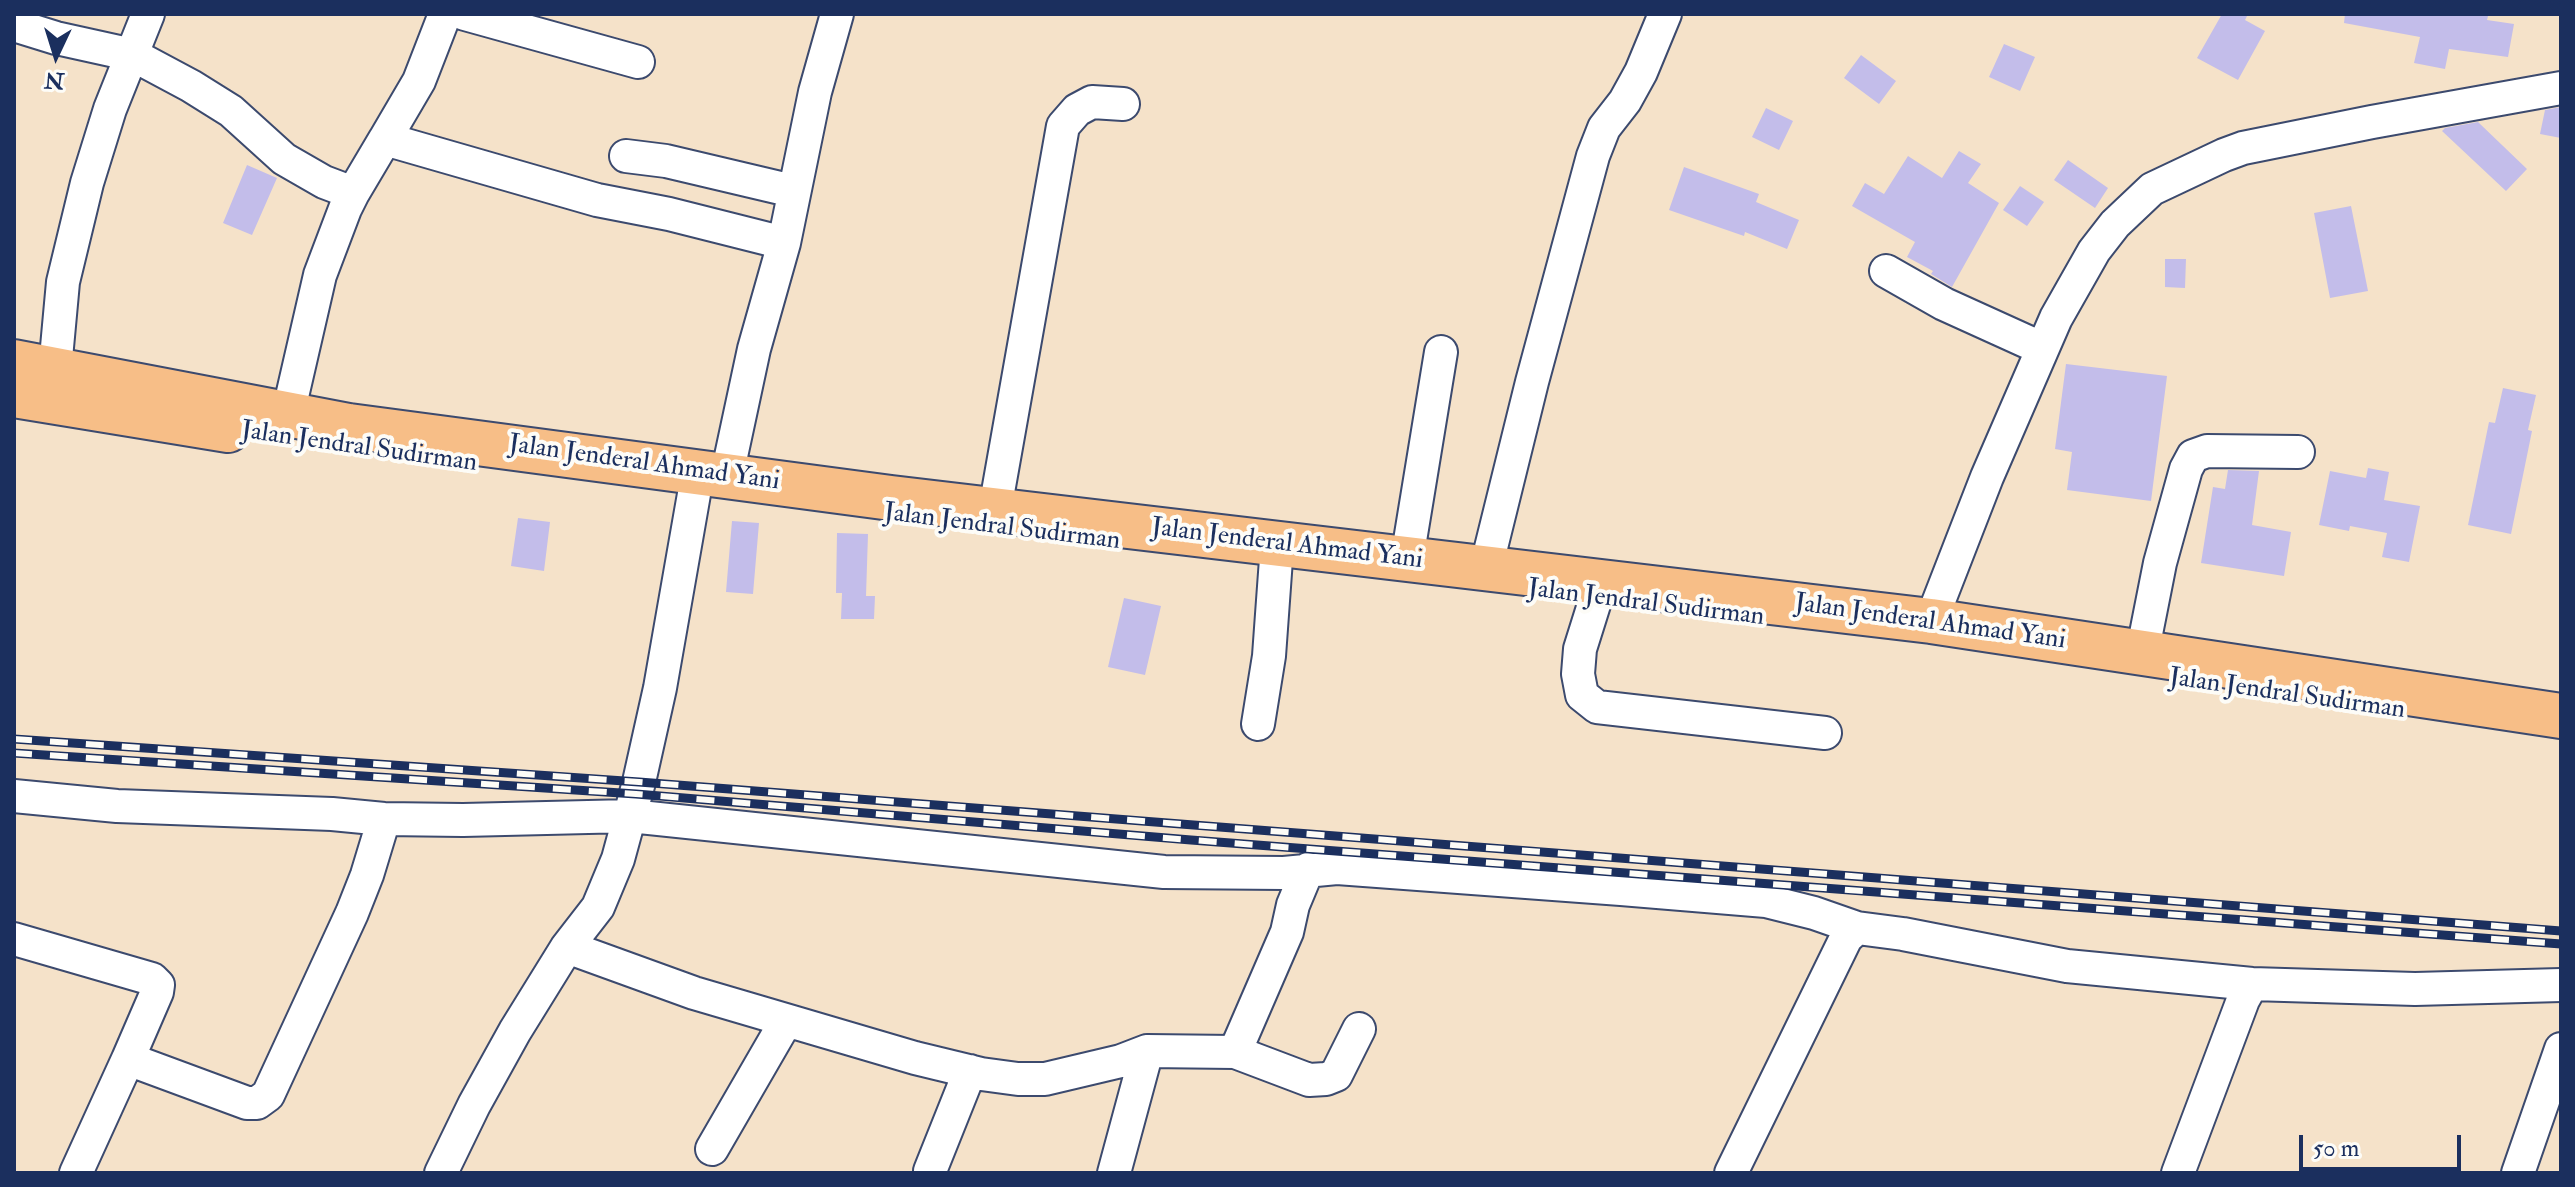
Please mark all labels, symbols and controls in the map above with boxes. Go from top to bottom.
north arrow [16,16,96,96]
text: N [44,65,65,95]
street label: Jalan Jendral Sudirman [239,416,479,480]
street label: Jalan Jenderal Ahmad Yani [507,430,781,498]
street label: Jalan Jendral Sudirman [882,498,1122,558]
street label: Jalan Jenderal Ahmad Yani [1150,513,1424,577]
street label: Jalan Jendral Sudirman [1526,574,1766,634]
street label: Jalan Jenderal Ahmad Yani [1793,589,2067,657]
street label: Jalan Jendral Sudirman [2167,663,2407,727]
scale bar [2303,1119,2465,1169]
text: 50 m [2313,1133,2359,1164]

